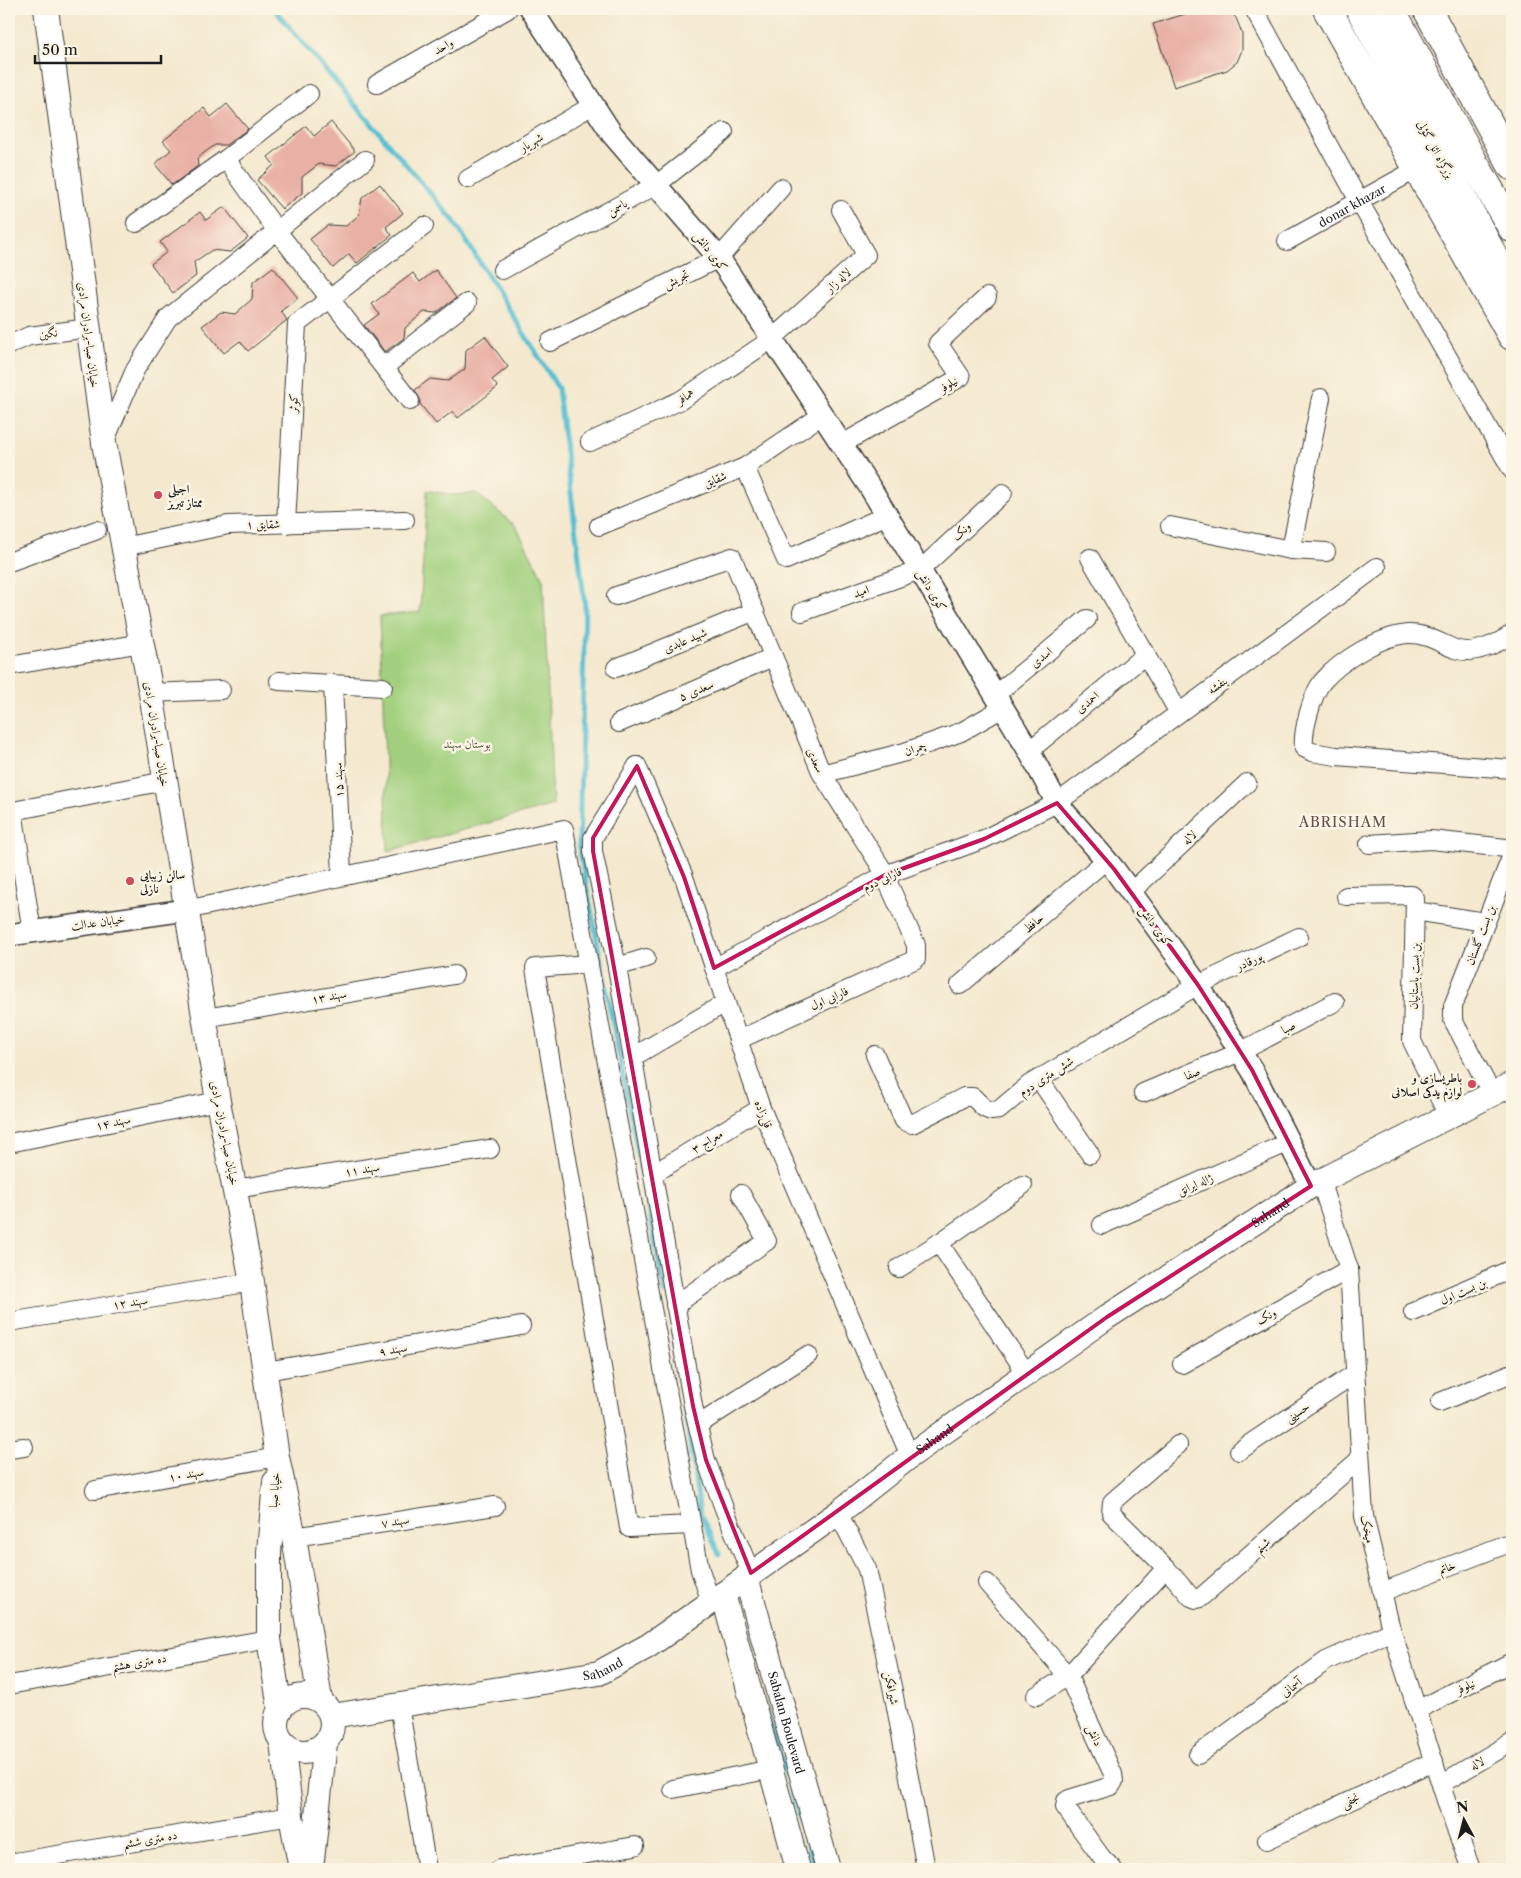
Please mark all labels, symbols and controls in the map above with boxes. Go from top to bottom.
scale bar [35,32,161,64]
street label: واحد [430,34,456,58]
text: 50 m [42,40,78,59]
street label: بزرگراه ائل گؤلی [1413,117,1458,182]
street label: شهریار [516,129,546,156]
street label: donar khazar [1315,180,1388,230]
street label: یاسمن [604,195,631,220]
street label: کوی دانش [689,228,731,275]
street label: لاله زار [821,264,854,296]
street label: تجریش [661,266,693,293]
street label: خیابان صبا-برادران مرادی [73,281,103,389]
street label: نگین [38,324,58,342]
street label: نیلوفر [934,372,961,398]
street label: همافر [672,385,697,409]
street label: کوثر [285,393,302,415]
street label: شقایق [701,468,729,491]
place label: اجیلی ممتاز تبریز [166,481,203,511]
marker: اجیلی ممتاز تبریز [152,489,164,501]
street label: شقایق ۱ [246,516,280,533]
street label: ونک [948,518,974,544]
street label: کوی دانش [912,566,950,615]
street label: امید [851,581,871,601]
street label: شهید عابدی [661,624,709,657]
street label: اسدی [1027,643,1055,671]
street label: بنفشه [1204,673,1230,697]
street label: سعدی ۵ [676,676,716,704]
street label: خیابان صبا-برادران مرادی [139,680,173,788]
street label: احمدی [1072,688,1102,716]
park label: بوستان سهند [443,736,491,752]
street label: چمران [902,737,928,760]
street label: سعدی [804,745,828,775]
street label: سهند ۱۵ [330,762,347,798]
district label: ABRISHAM [1298,813,1387,831]
street label: لاله [1179,826,1200,847]
street label: فارابی دوم [860,863,906,898]
place label: سالن زیبایی نازلی [139,867,185,896]
marker: سالن زیبایی نازلی [124,875,136,887]
street label: بن بست گلستان [1462,902,1499,967]
street label: کوی دانش [1135,903,1176,950]
street label: حافظ [1020,910,1046,936]
street label: خیابان عدالت [70,911,126,933]
street label: بن بست باستانیان [1405,942,1423,1010]
street label: پورقادر [1232,948,1266,976]
street label: فارابی اول [808,983,851,1015]
street label: سهند ۱۳ [310,986,348,1007]
street label: صبا [1278,1017,1298,1037]
street label: شش متری دوم [1016,1053,1078,1103]
street label: صفا [1182,1063,1202,1083]
place label: باطریسازی و لوازم یدکی اصلانی [1391,1070,1462,1103]
marker: باطریسازی و لوازم یدکی اصلانی [1466,1078,1478,1090]
street label: خیابان صبا-برادران مرادی [206,1079,243,1187]
street label: قلی‌زاده [750,1098,776,1131]
street label: سهند ۱۴ [94,1111,132,1134]
street label: معراج ۳ [689,1126,727,1160]
street label: سهند ۱۱ [343,1159,381,1180]
street label: ژاله ایرانق [1175,1169,1216,1199]
street label: Sahand [1248,1194,1292,1230]
street label: بن بست اول [1437,1274,1490,1308]
street label: سهند ۱۲ [111,1292,149,1313]
street label: ونک [1253,1304,1279,1329]
street label: سهند ۹ [378,1339,408,1360]
street label: حسینی [1282,1398,1313,1427]
street label: Sahand [913,1420,957,1457]
street label: سهند ۱۰ [167,1464,205,1485]
street label: خیابا صبا [265,1471,283,1508]
street label: سهند ۷ [380,1511,410,1532]
street label: میخک [1358,1513,1378,1545]
street label: شبنم [1251,1534,1277,1560]
street label: خاتم [1436,1557,1459,1581]
street label: ده متری هشتم [110,1650,169,1679]
street label: Sahand [581,1654,626,1683]
street label: Sabalan Boulevard [765,1669,809,1776]
street label: شیر‌افکن [879,1670,903,1707]
street label: آسمانی [1277,1673,1306,1700]
street label: نیلوفر [1451,1675,1478,1699]
street label: دانش [1082,1722,1106,1749]
street label: لاله [1467,1753,1487,1773]
street label: نجفی [1338,1789,1363,1813]
north arrow [1438,1796,1488,1846]
text: N [1455,1797,1470,1817]
street label: ده متری ششم [122,1827,179,1856]

